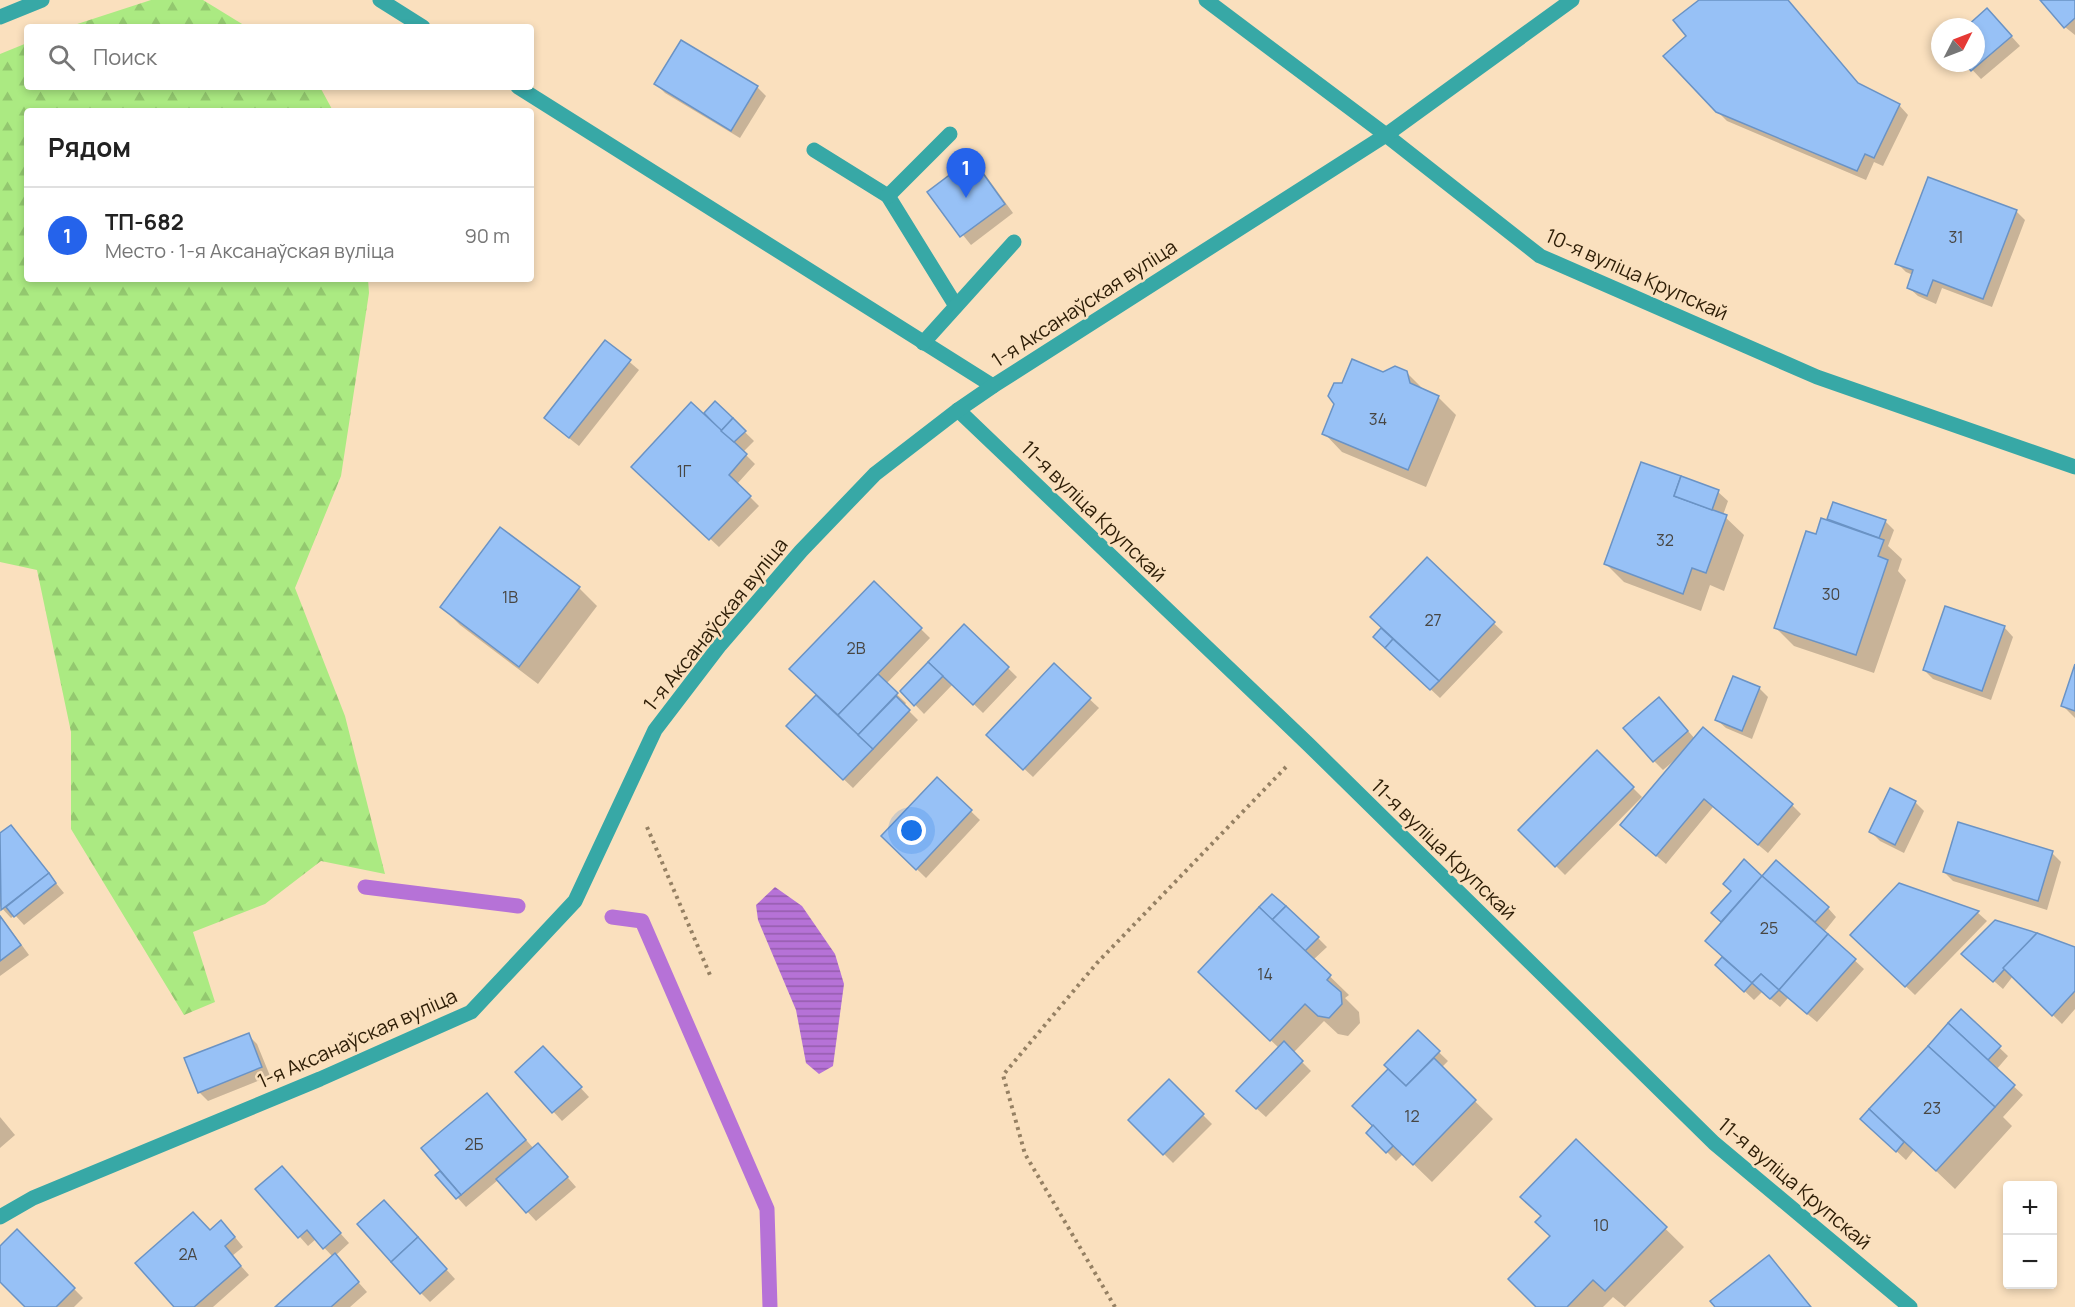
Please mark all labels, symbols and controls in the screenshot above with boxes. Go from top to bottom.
north arrow [1931,18,1985,72]
search box [24,24,534,90]
icon: search [45,41,78,74]
text: Поиск [93,42,157,72]
text: Рядом [48,129,131,165]
pin: 1 [946,148,986,198]
text: ТП-682 [105,207,184,237]
text: 1 [63,222,72,249]
text: 90 m [464,222,510,249]
street label: 10-я вуліца Крупскай [1542,222,1732,326]
house number: 31 [1948,226,1964,248]
street label: 1-я Аксанаўская вуліца [986,233,1182,373]
text: Место · 1-я Аксанаўская вуліца [105,237,394,264]
house number: 34 [1369,408,1387,430]
street label: 11-я вуліца Крупскай [1015,435,1173,587]
house number: 1Г [677,460,692,482]
house number: 32 [1656,529,1674,551]
street label: 1-я Аксанаўская вуліца [637,532,793,716]
house number: 30 [1822,583,1840,605]
house number: 1В [502,586,518,608]
house number: 27 [1424,609,1442,631]
house number: 2В [847,637,866,659]
street label: 11-я вуліца Крупскай [1365,773,1523,925]
your location [897,816,926,845]
house number: 25 [1760,917,1778,939]
house number: 14 [1257,963,1273,985]
street label: 1-я Аксанаўская вуліца [253,982,461,1094]
house number: 23 [1923,1097,1941,1119]
house number: 12 [1404,1105,1420,1127]
street label: 11-я вуліца Крупскай [1713,1111,1877,1255]
house number: 2Б [465,1133,484,1155]
map controls [2003,1181,2057,1289]
button: + [2003,1181,2057,1235]
house number: 10 [1593,1214,1609,1236]
button: − [2003,1235,2057,1289]
house number: 2А [179,1243,197,1265]

